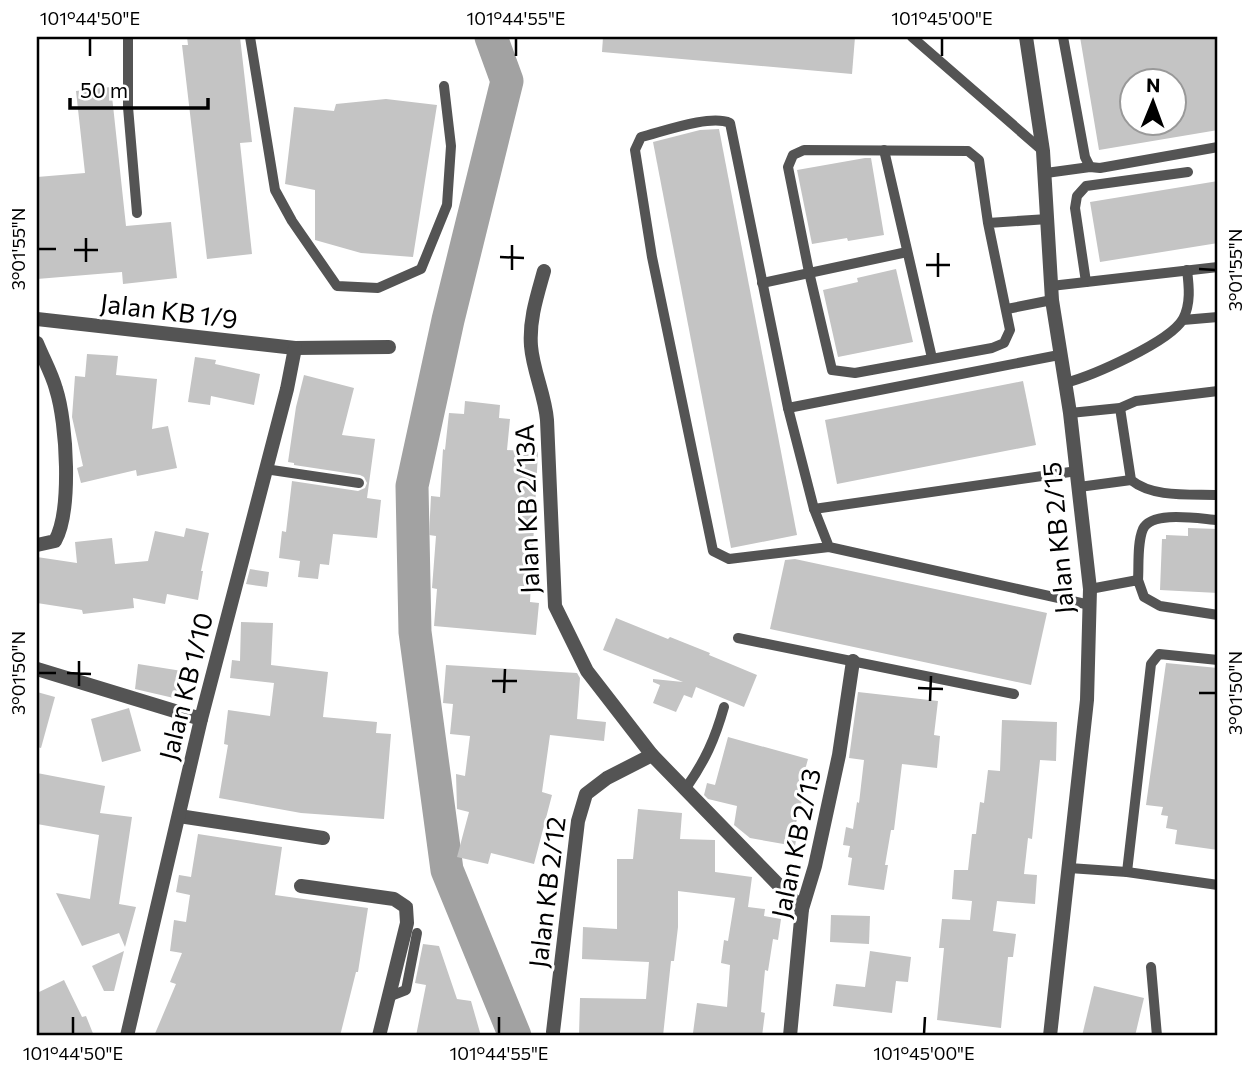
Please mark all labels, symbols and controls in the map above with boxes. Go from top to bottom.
text: 101°44'50"E [40,7,140,29]
text: 101°44'55"E [466,7,566,29]
text: 101°45'00"E [891,7,993,29]
scale bar [70,66,208,110]
north arrow [1118,66,1188,136]
text: N [1146,73,1161,96]
text: 50 m [80,77,128,102]
text: 3°01'55"N [7,208,29,290]
text: 3°01'55"N [1224,229,1246,311]
street label: Jalan KB 1/9 [99,286,239,334]
street label: Jalan KB 2/13A [508,424,544,594]
street label: Jalan KB 2/15 [1035,461,1079,615]
street label: Jalan KB 1/10 [152,609,218,763]
text: 3°01'50"N [7,631,29,715]
text: 3°01'50"N [1224,651,1246,735]
street label: Jalan KB 2/13 [764,765,826,921]
street label: Jalan KB 2/12 [521,815,571,969]
text: 101°44'50"E [23,1042,123,1064]
text: 101°44'55"E [449,1042,549,1064]
text: 101°45'00"E [873,1042,975,1064]

